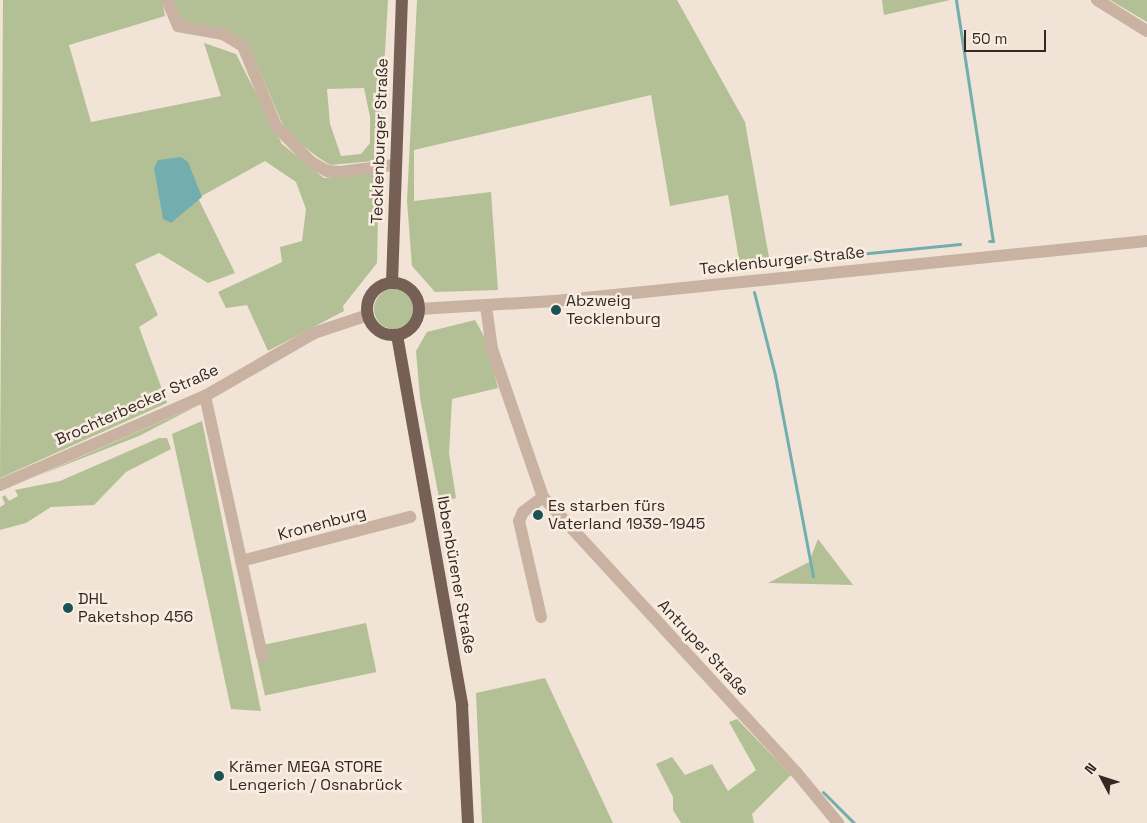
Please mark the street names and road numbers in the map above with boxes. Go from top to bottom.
street label: Tecklenburger Straße [368,58,392,224]
street label: Tecklenburger Straße [698,243,866,279]
street label: Brochterbecker Straße [52,360,222,450]
street label: Ibbenbürener Straße [433,494,479,656]
street label: Kronenburg [276,503,368,545]
street label: Antruper Straße [654,596,752,700]

